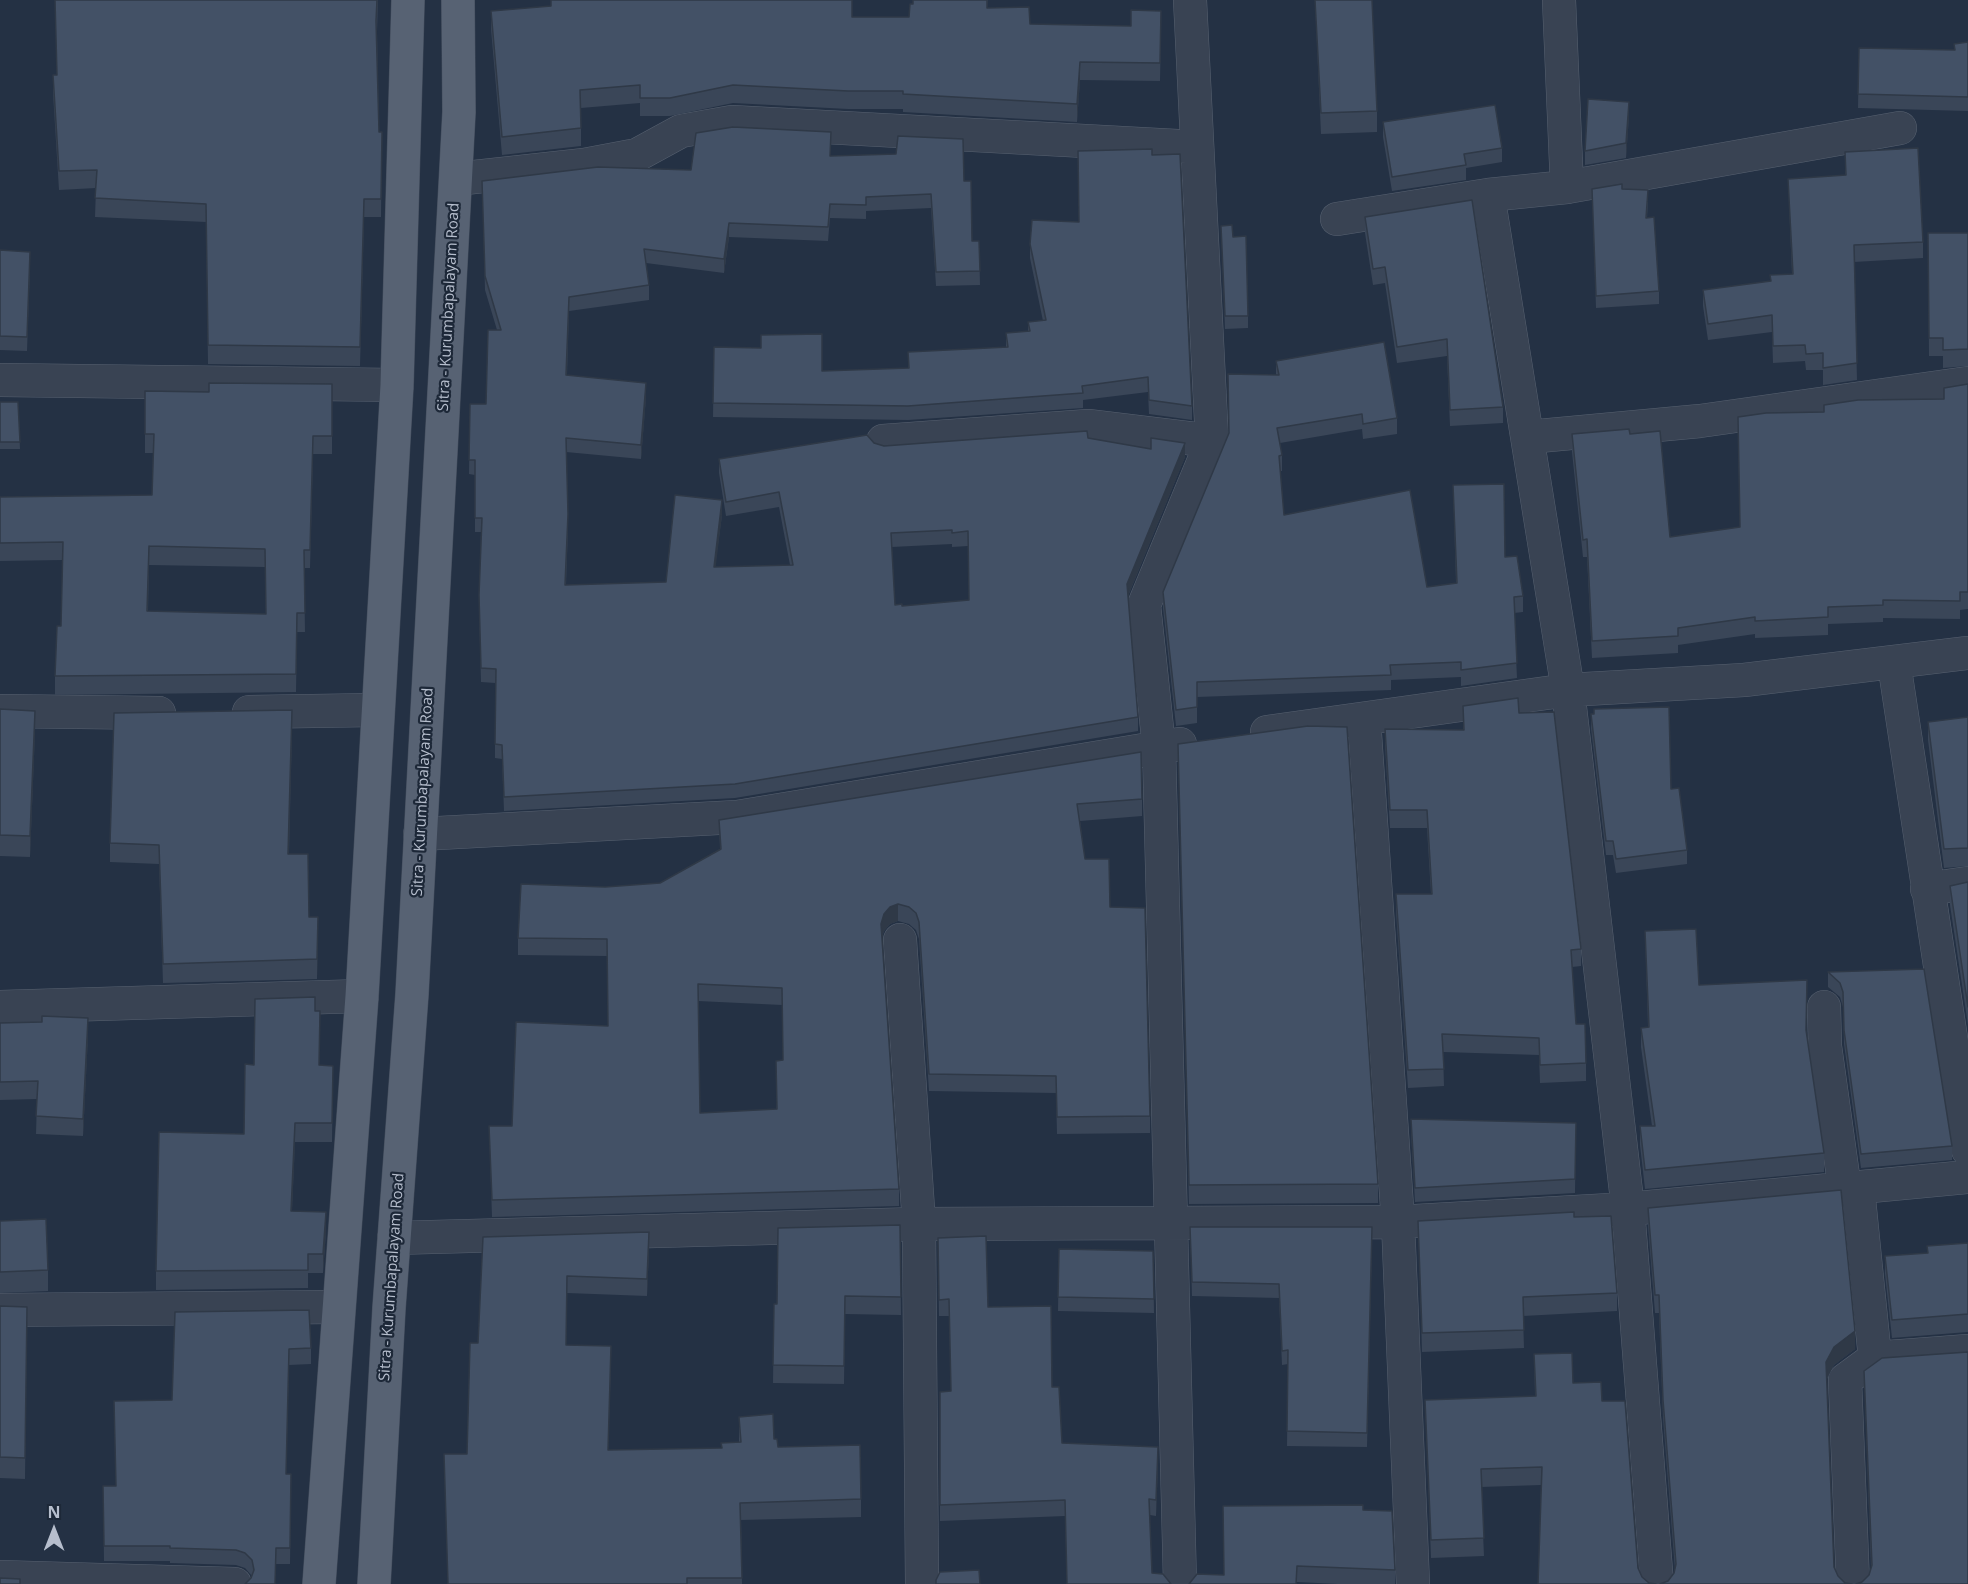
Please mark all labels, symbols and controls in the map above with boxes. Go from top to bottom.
street label: Sitra - Kurumbapalayam Road [435,202,463,412]
street label: Sitra - Kurumbapalayam Road [409,687,437,897]
street label: Sitra - Kurumbapalayam Road [376,1172,408,1382]
north arrow [24,1500,84,1560]
text: N [47,1501,61,1523]

